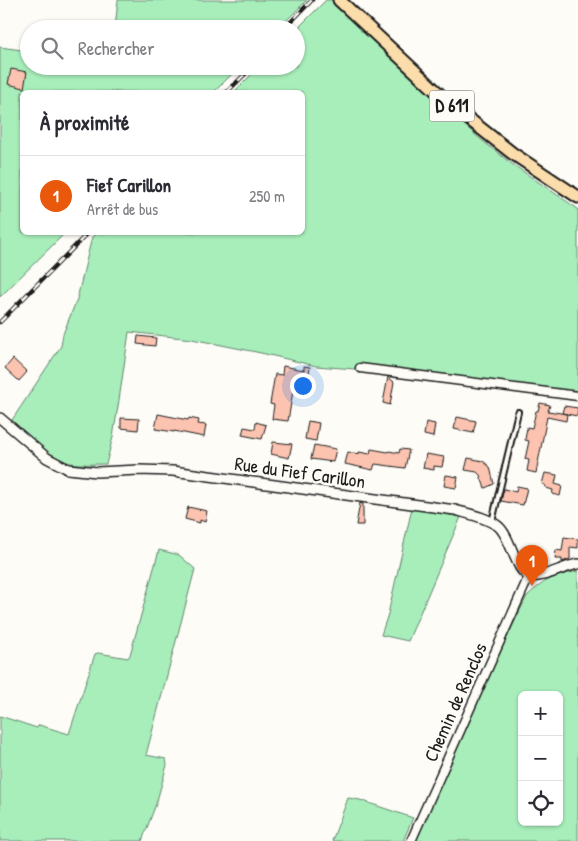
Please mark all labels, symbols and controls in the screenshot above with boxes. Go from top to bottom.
search box [20,20,305,75]
icon: search [38,34,66,62]
text: Rechercher [78,35,155,61]
road number: D 611 [430,90,474,122]
text: À proximité [40,108,129,137]
text: Fief Carillon [87,172,171,198]
text: 1 [53,185,59,207]
text: 250 m [249,185,285,207]
text: Arrêt de bus [87,198,158,220]
your location [290,373,316,399]
street label: Rue du Fief Carillon [233,450,367,494]
pin: 1 [516,545,548,586]
street label: Chemin de Renclos [417,638,493,766]
map controls [518,691,563,826]
button: + [518,691,563,736]
button: − [518,736,563,781]
button: locate [518,781,563,826]

